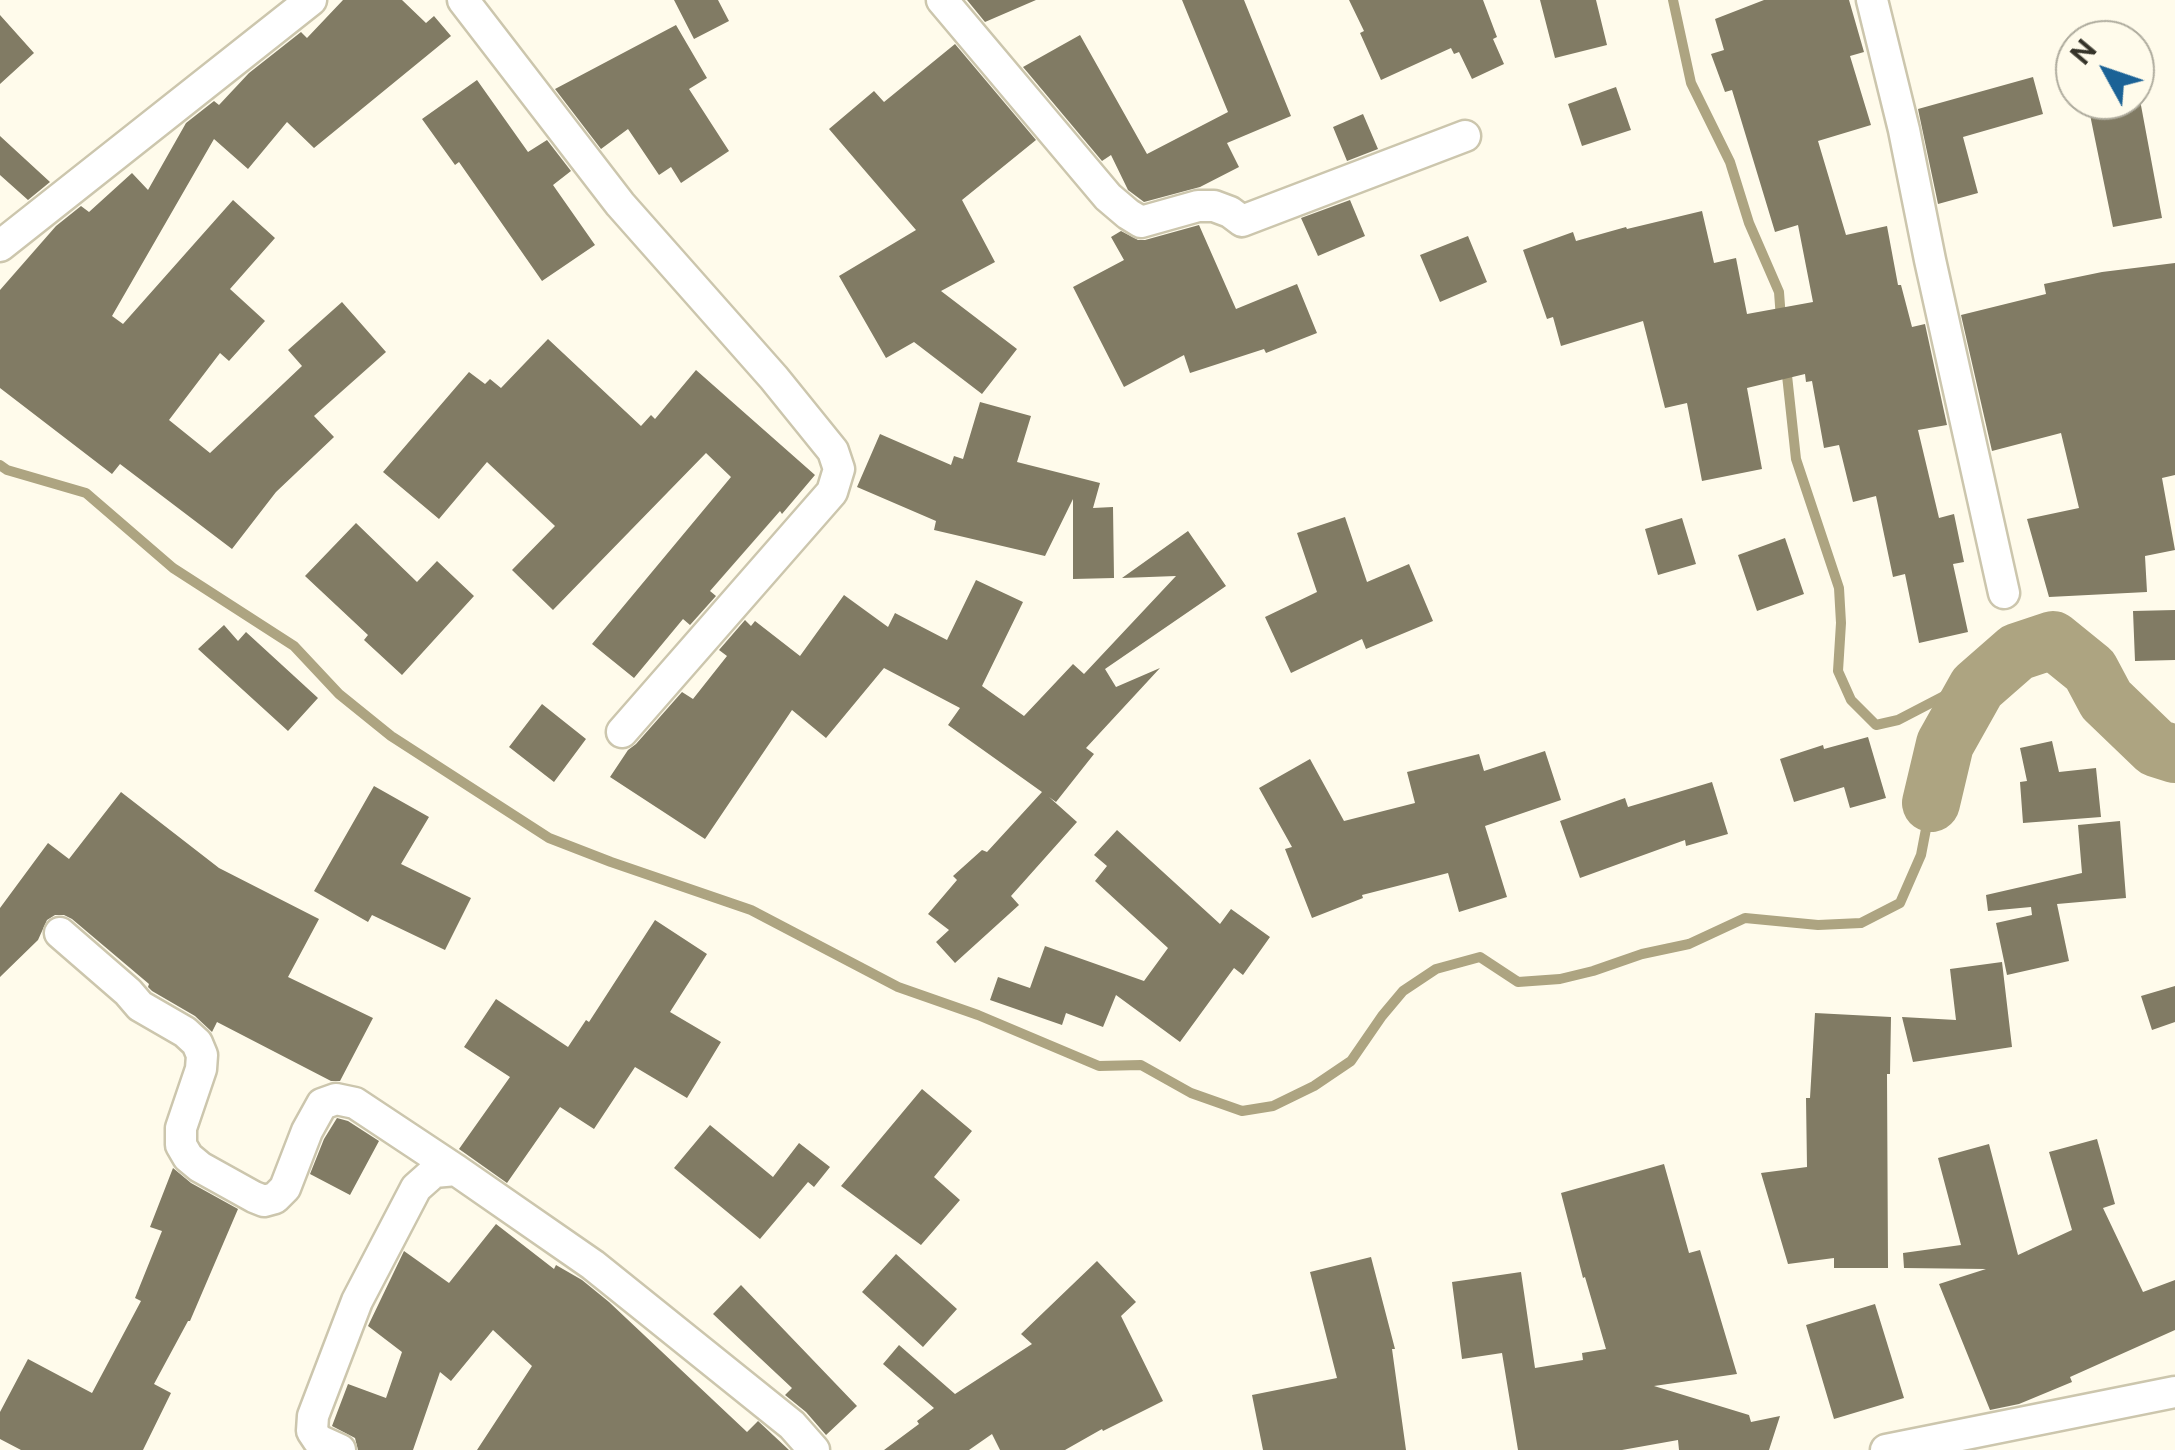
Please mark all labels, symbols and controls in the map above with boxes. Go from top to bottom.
north arrow [2055,20,2155,120]
text: N [2063,33,2103,71]

